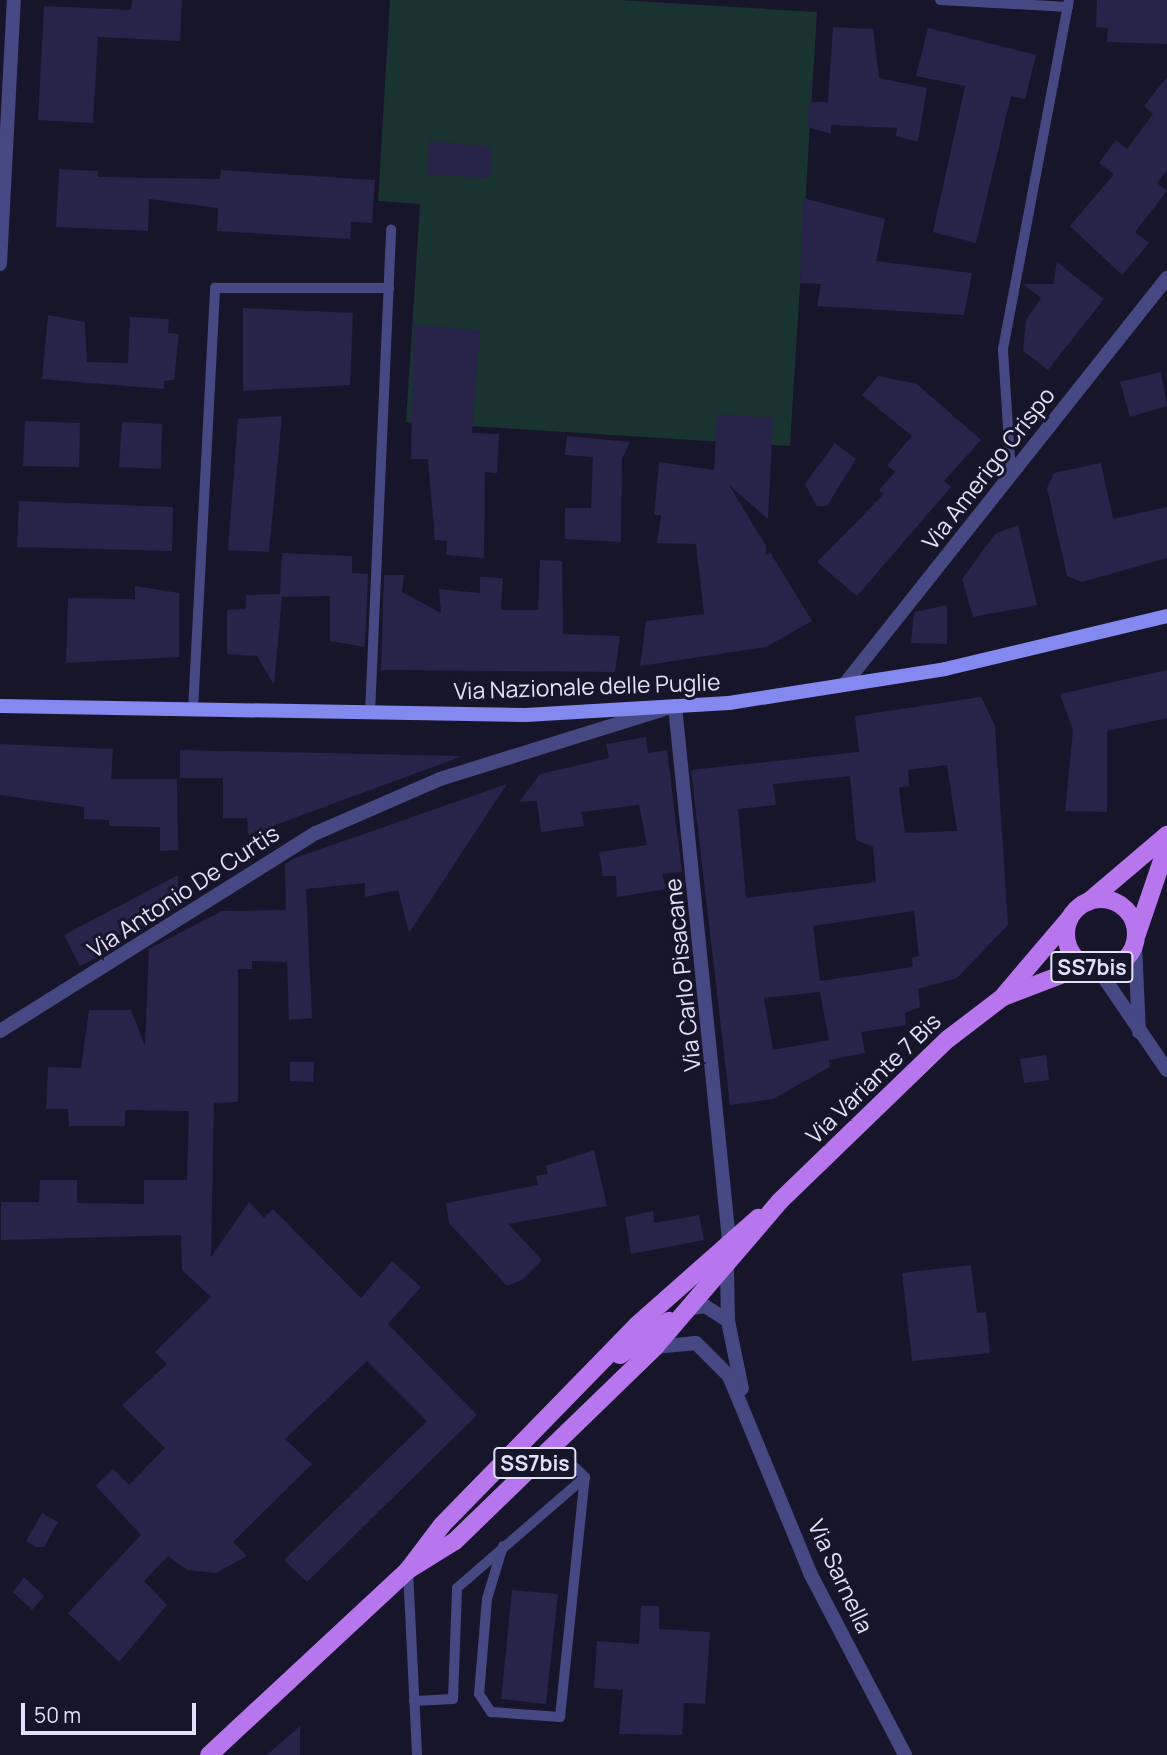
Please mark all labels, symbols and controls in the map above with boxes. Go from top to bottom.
street label: Via Amerigo Crispo [916,381,1060,555]
street label: Via Nazionale delle Puglie [453,668,721,704]
street label: Via Antonio De Curtis [82,819,284,963]
street label: Via Carlo Pisacane [658,877,706,1073]
road number: SS7bis [1050,950,1134,984]
street label: Via Variante 7 Bis [800,1007,946,1149]
road number: SS7bis [493,1446,577,1480]
street label: Via Sarnella [803,1515,879,1637]
scale bar [24,1688,200,1732]
text: 50 m [34,1701,81,1729]

